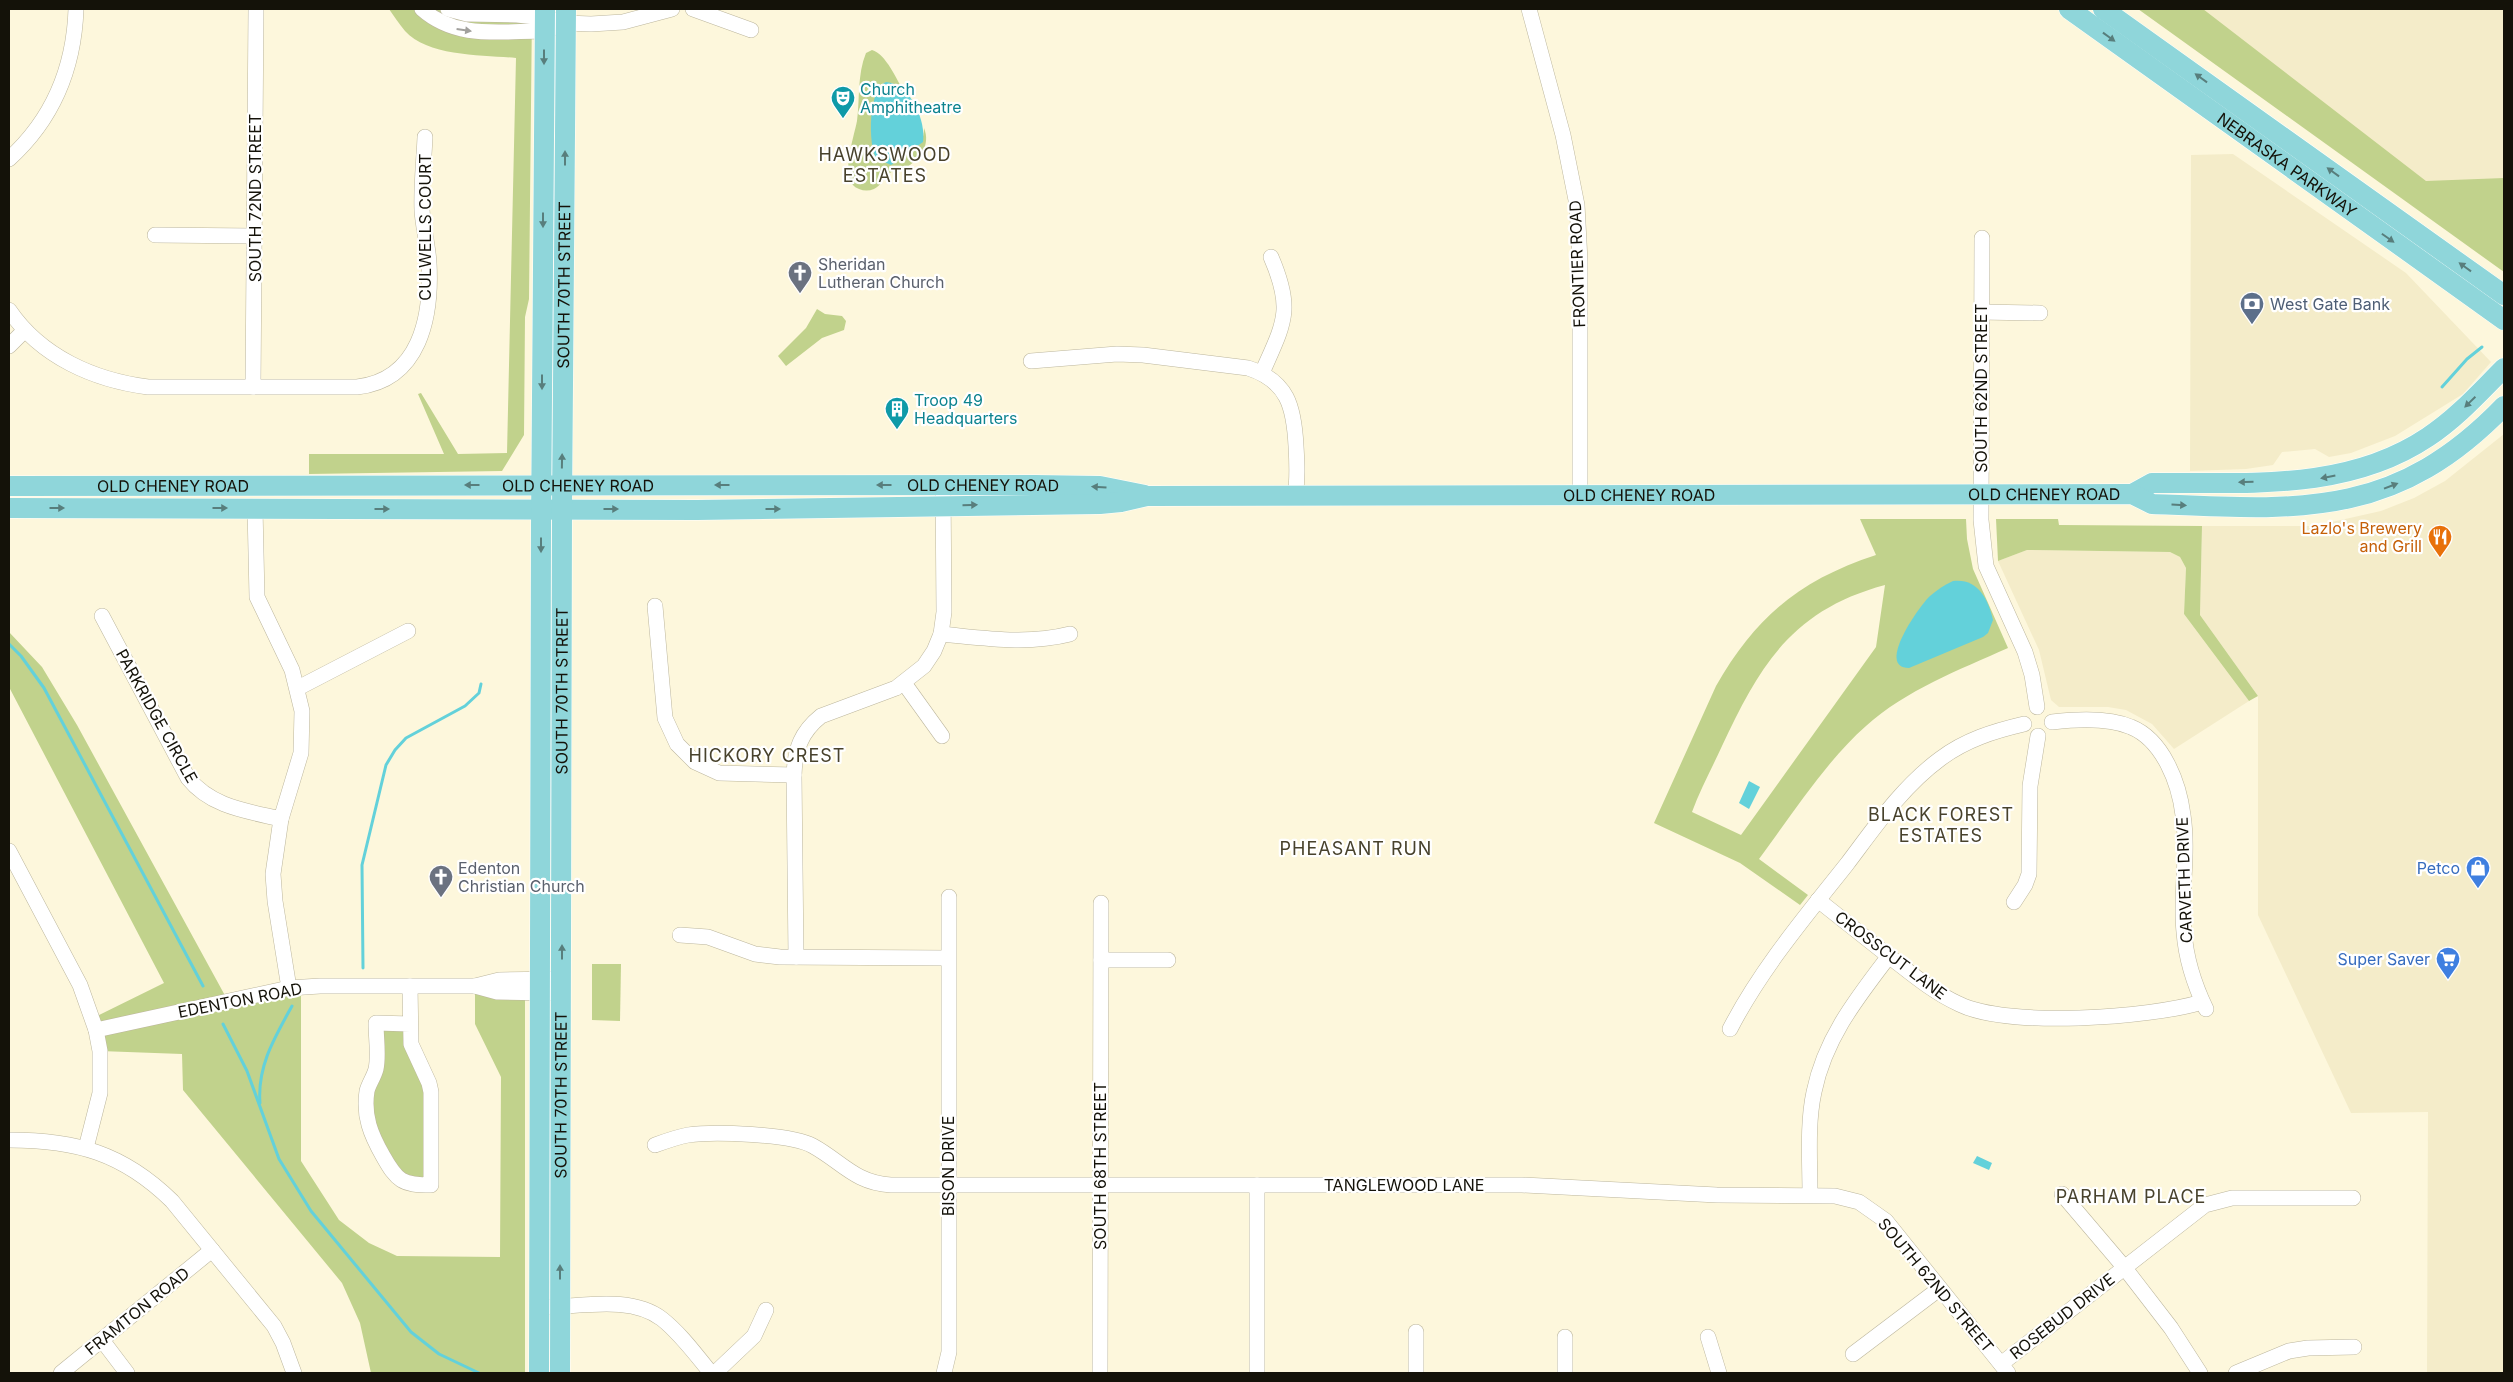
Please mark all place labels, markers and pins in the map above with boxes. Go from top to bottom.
place label: Church Amphitheatre [860,79,962,117]
theatre icon: Church Amphitheatre [830,85,856,119]
place label: Sheridan Lutheran Church [818,254,944,292]
church icon: Sheridan Lutheran Church [787,260,813,294]
bank icon: West Gate Bank [2239,291,2265,325]
place label: West Gate Bank [2270,294,2390,314]
place label: Troop 49 Headquarters [914,390,1018,428]
building icon: Troop 49 Headquarters [884,396,910,430]
place label: Lazlo's Brewery and Grill [2301,518,2422,556]
restaurant icon: Lazlo's Brewery and Grill [2427,524,2453,558]
shop icon: Petco [2465,855,2491,889]
place label: Edenton Christian Church [458,858,585,896]
place label: Petco [2417,858,2460,878]
church icon: Edenton Christian Church [428,864,454,898]
supermarket icon: Super Saver [2435,946,2461,980]
place label: Super Saver [2338,949,2430,969]

